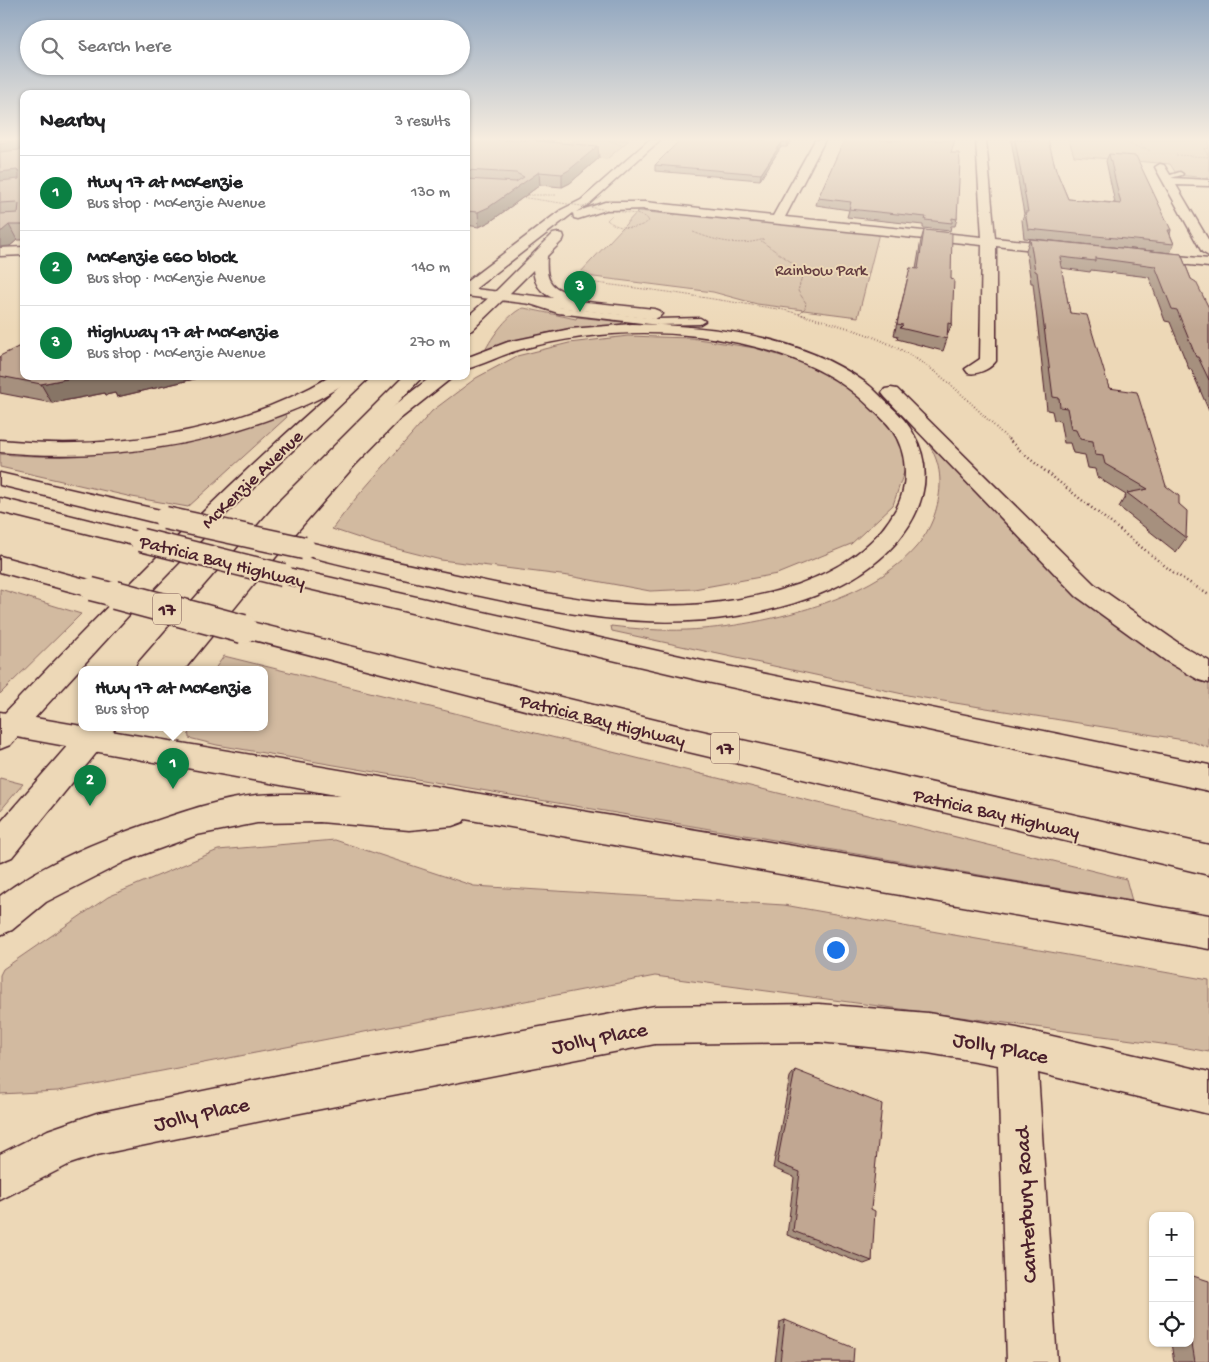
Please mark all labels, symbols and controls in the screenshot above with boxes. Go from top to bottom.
search box [20,20,470,75]
icon: search [38,34,66,62]
text: Search here [78,36,172,59]
text: Nearby [40,110,105,135]
text: 3 results [395,113,450,132]
text: Hwy 17 at McKenzie [87,172,243,195]
text: 1 [53,184,59,203]
text: 130 m [411,184,450,203]
text: Bus stop · McKenzie Avenue [87,195,265,214]
text: McKenzie 660 block [87,247,236,270]
text: 2 [52,259,60,278]
text: 140 m [412,259,450,278]
park label: Rainbow Park [775,263,869,282]
text: Bus stop · McKenzie Avenue [87,270,265,289]
pin: 3 [564,271,596,312]
text: Highway 17 at McKenzie [87,322,278,345]
text: 3 [52,334,60,353]
text: 270 m [410,334,450,353]
text: Bus stop · McKenzie Avenue [87,345,265,364]
street label: McKenzie Avenue [198,426,309,535]
street label: Patricia Bay Highway [136,531,308,595]
road number: 17 [153,594,181,624]
popup [78,666,268,731]
text: Hwy 17 at McKenzie [95,678,251,701]
street label: Patricia Bay Highway [516,690,688,754]
text: Bus stop [95,701,149,720]
road number: 17 [711,732,739,764]
pin: 1 [157,748,189,789]
pin: 2 [74,765,106,806]
street label: Patricia Bay Highway [910,785,1082,846]
your location [823,937,849,963]
street label: Jolly Place [550,1018,650,1062]
street label: Jolly Place [950,1028,1051,1072]
street label: Jolly Place [152,1093,253,1139]
street label: Canterbury Road [1011,1124,1045,1284]
map controls [1149,1212,1194,1347]
button: + [1149,1212,1194,1257]
button: − [1149,1257,1194,1302]
button: locate [1149,1302,1194,1347]

